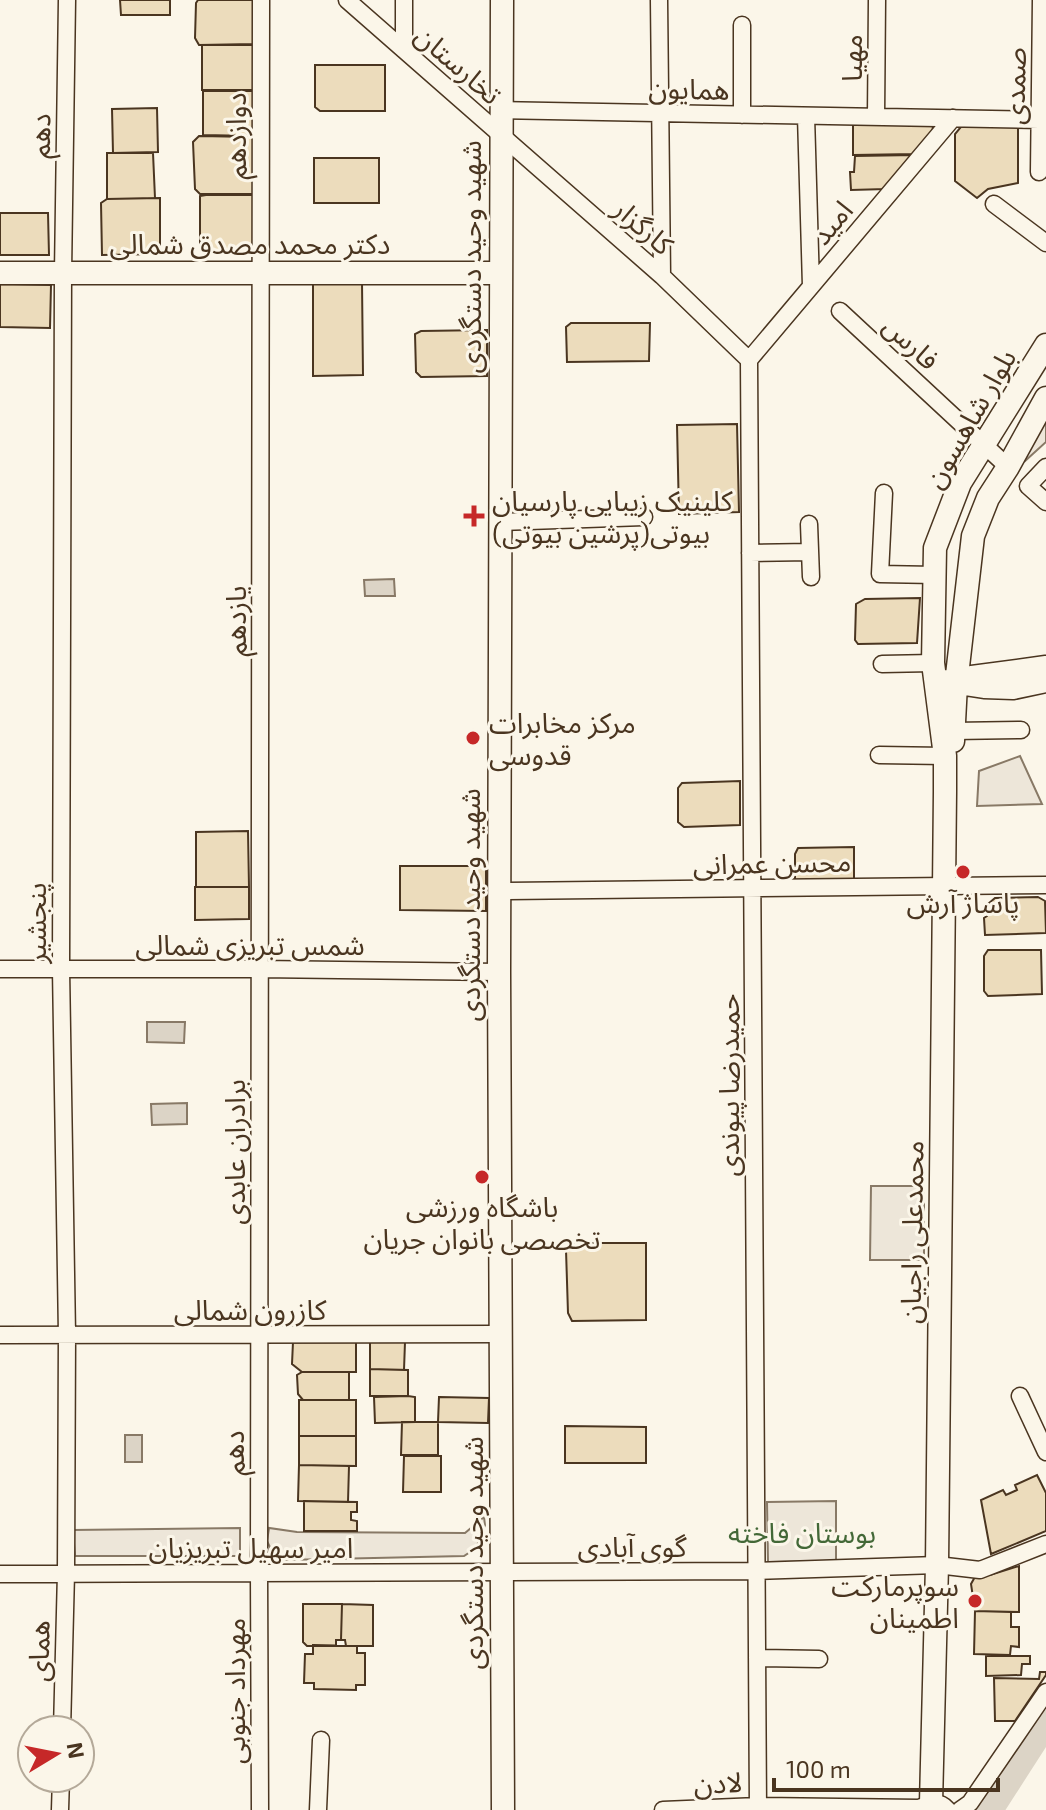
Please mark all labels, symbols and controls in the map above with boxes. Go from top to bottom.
street label: تخارستان [408,17,509,112]
street label: مهیا [834,34,868,82]
street label: صمدی [996,47,1032,125]
street label: همایون [648,70,730,107]
street label: دوازدهم [218,92,258,180]
street label: دهم [22,113,62,159]
street label: شهید وحید دستگردی [453,140,488,374]
street label: کارگزار [606,190,681,262]
street label: امید [803,193,859,251]
street label: دکتر محمد مصدق شمالی [110,226,390,261]
street label: فارس [876,308,947,377]
street label: بلوار شاهسون [916,343,1023,494]
place label: کلینیک زیبایی پارسیان بیوتی(پرشین بیوتی) [492,483,733,551]
marker: کلینیک زیبایی پارسیان بیوتی(پرشین بیوتی) [463,505,485,527]
street label: یازدهم [218,585,258,657]
place label: مرکز مخابرات قدوسی [489,705,636,772]
marker: مرکز مخابرات قدوسی [464,729,482,747]
street label: شهید وحید دستگردی [452,788,487,1022]
street label: محسن عمرانی [692,844,852,881]
marker: پاساژ آرش [954,863,972,881]
street label: پنجشیر [18,882,54,965]
place label: پاساژ آرش [906,885,1020,921]
street label: شمس تبریزی شمالی [135,927,365,962]
street label: حمیدرضا پیوندی [711,994,747,1176]
street label: برادران عابدی [217,1079,252,1225]
street label: محمدعلی راجیان [892,1140,931,1324]
marker: باشگاه ورزشی تخصصی بانوان جریان [473,1168,491,1186]
place label: باشگاه ورزشی تخصصی بانوان جریان [363,1189,601,1256]
street label: کازرون شمالی [174,1292,327,1327]
street label: دهم [216,1430,256,1476]
street label: شهید وحید دستگردی [455,1436,490,1670]
park label: بوستان فاخته [728,1515,876,1550]
street label: گوی آبادی [577,1529,687,1564]
street label: امیر سهیل تبریزیان [149,1530,353,1565]
place label: سوپرمارکت اطمینان [831,1568,959,1634]
marker: سوپرمارکت اطمینان [966,1592,984,1610]
street label: مهرداد جنوبی [217,1618,252,1764]
street label: همای [20,1620,56,1682]
north arrow [16,1714,96,1794]
text: N [62,1740,91,1760]
scale bar [774,1742,998,1792]
text: 100 m [786,1754,851,1783]
street label: لادن [693,1764,743,1800]

